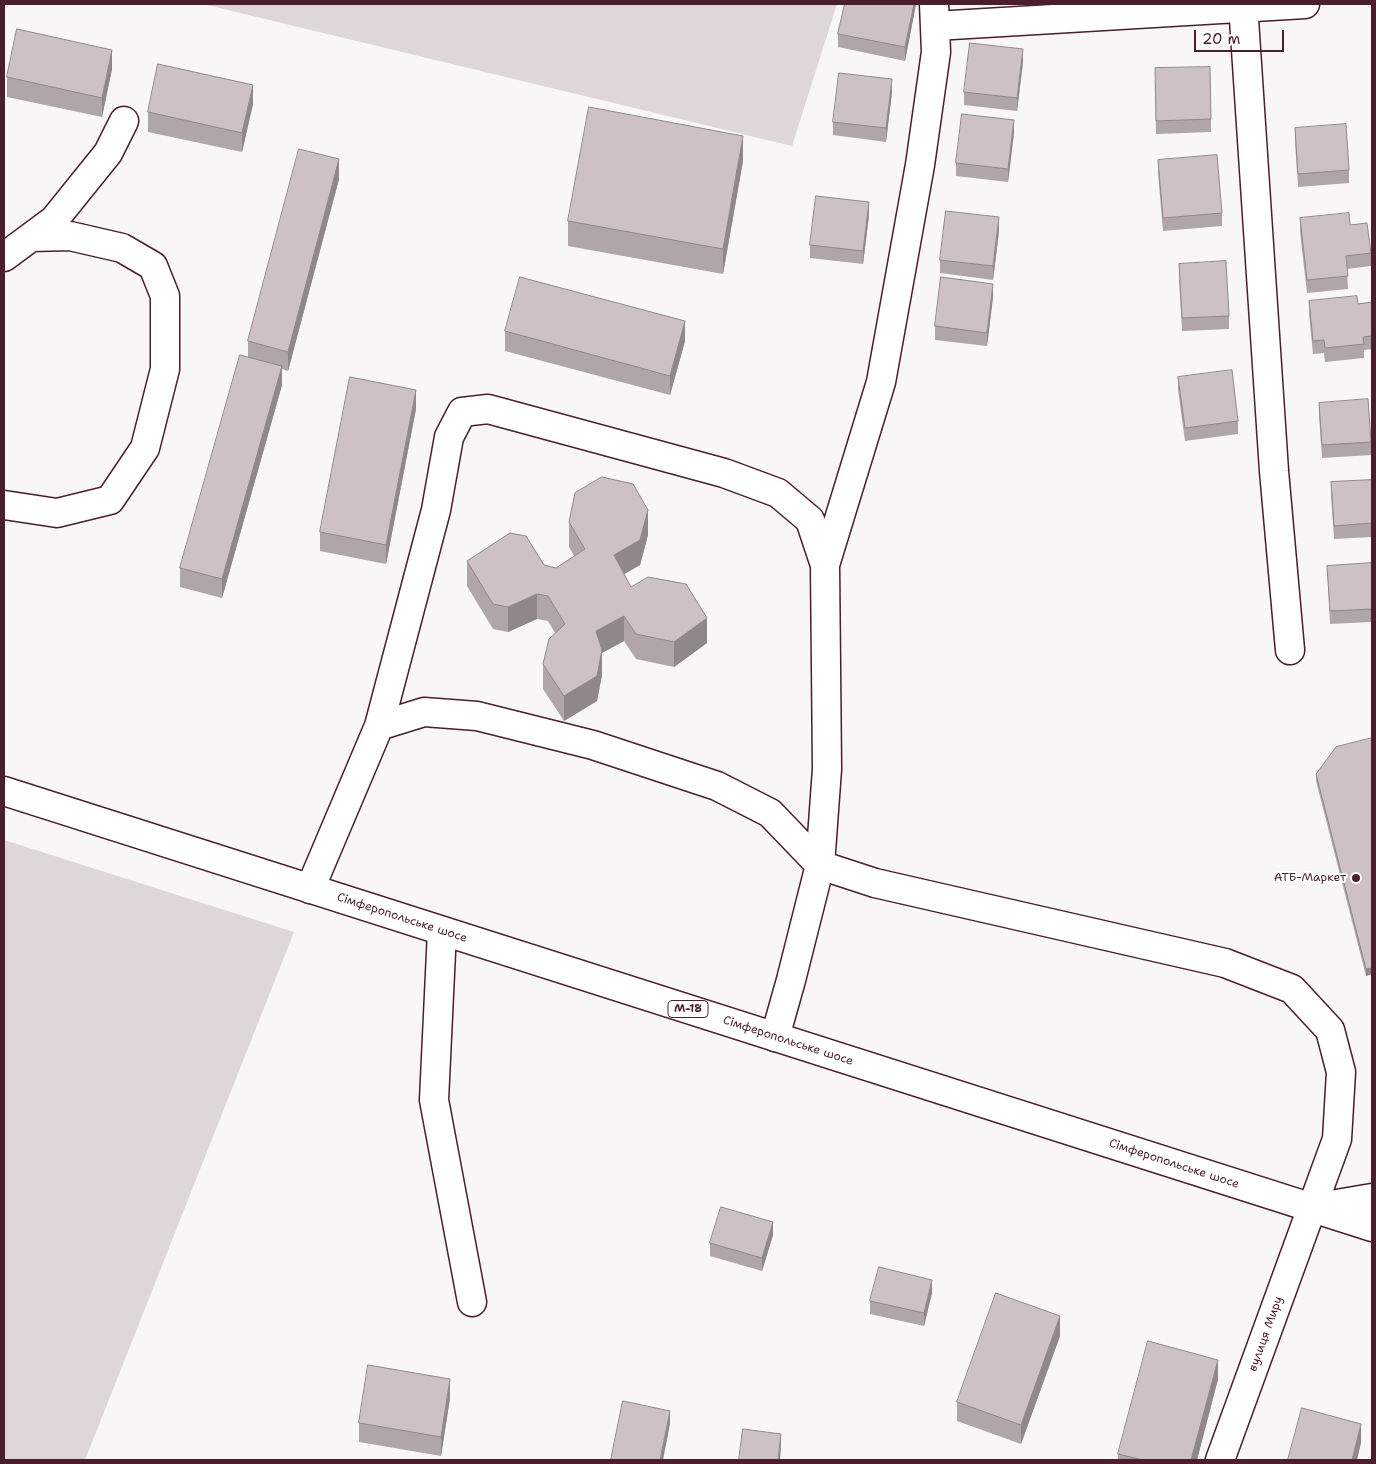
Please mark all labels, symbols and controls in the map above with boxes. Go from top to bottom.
scale bar [1196,20,1286,52]
text: 20 m [1202,29,1241,49]
place label: АТБ-Маркет [1274,871,1346,885]
marker: АТБ-Маркет [1350,872,1362,884]
street label: Сімферопольське шосе [335,890,469,946]
road number: М-18 [668,1001,708,1018]
street label: Сімферопольське шосе [721,1013,855,1069]
street label: Сімферопольське шосе [1107,1136,1241,1192]
street label: вулиця Миру [1246,1294,1286,1374]

